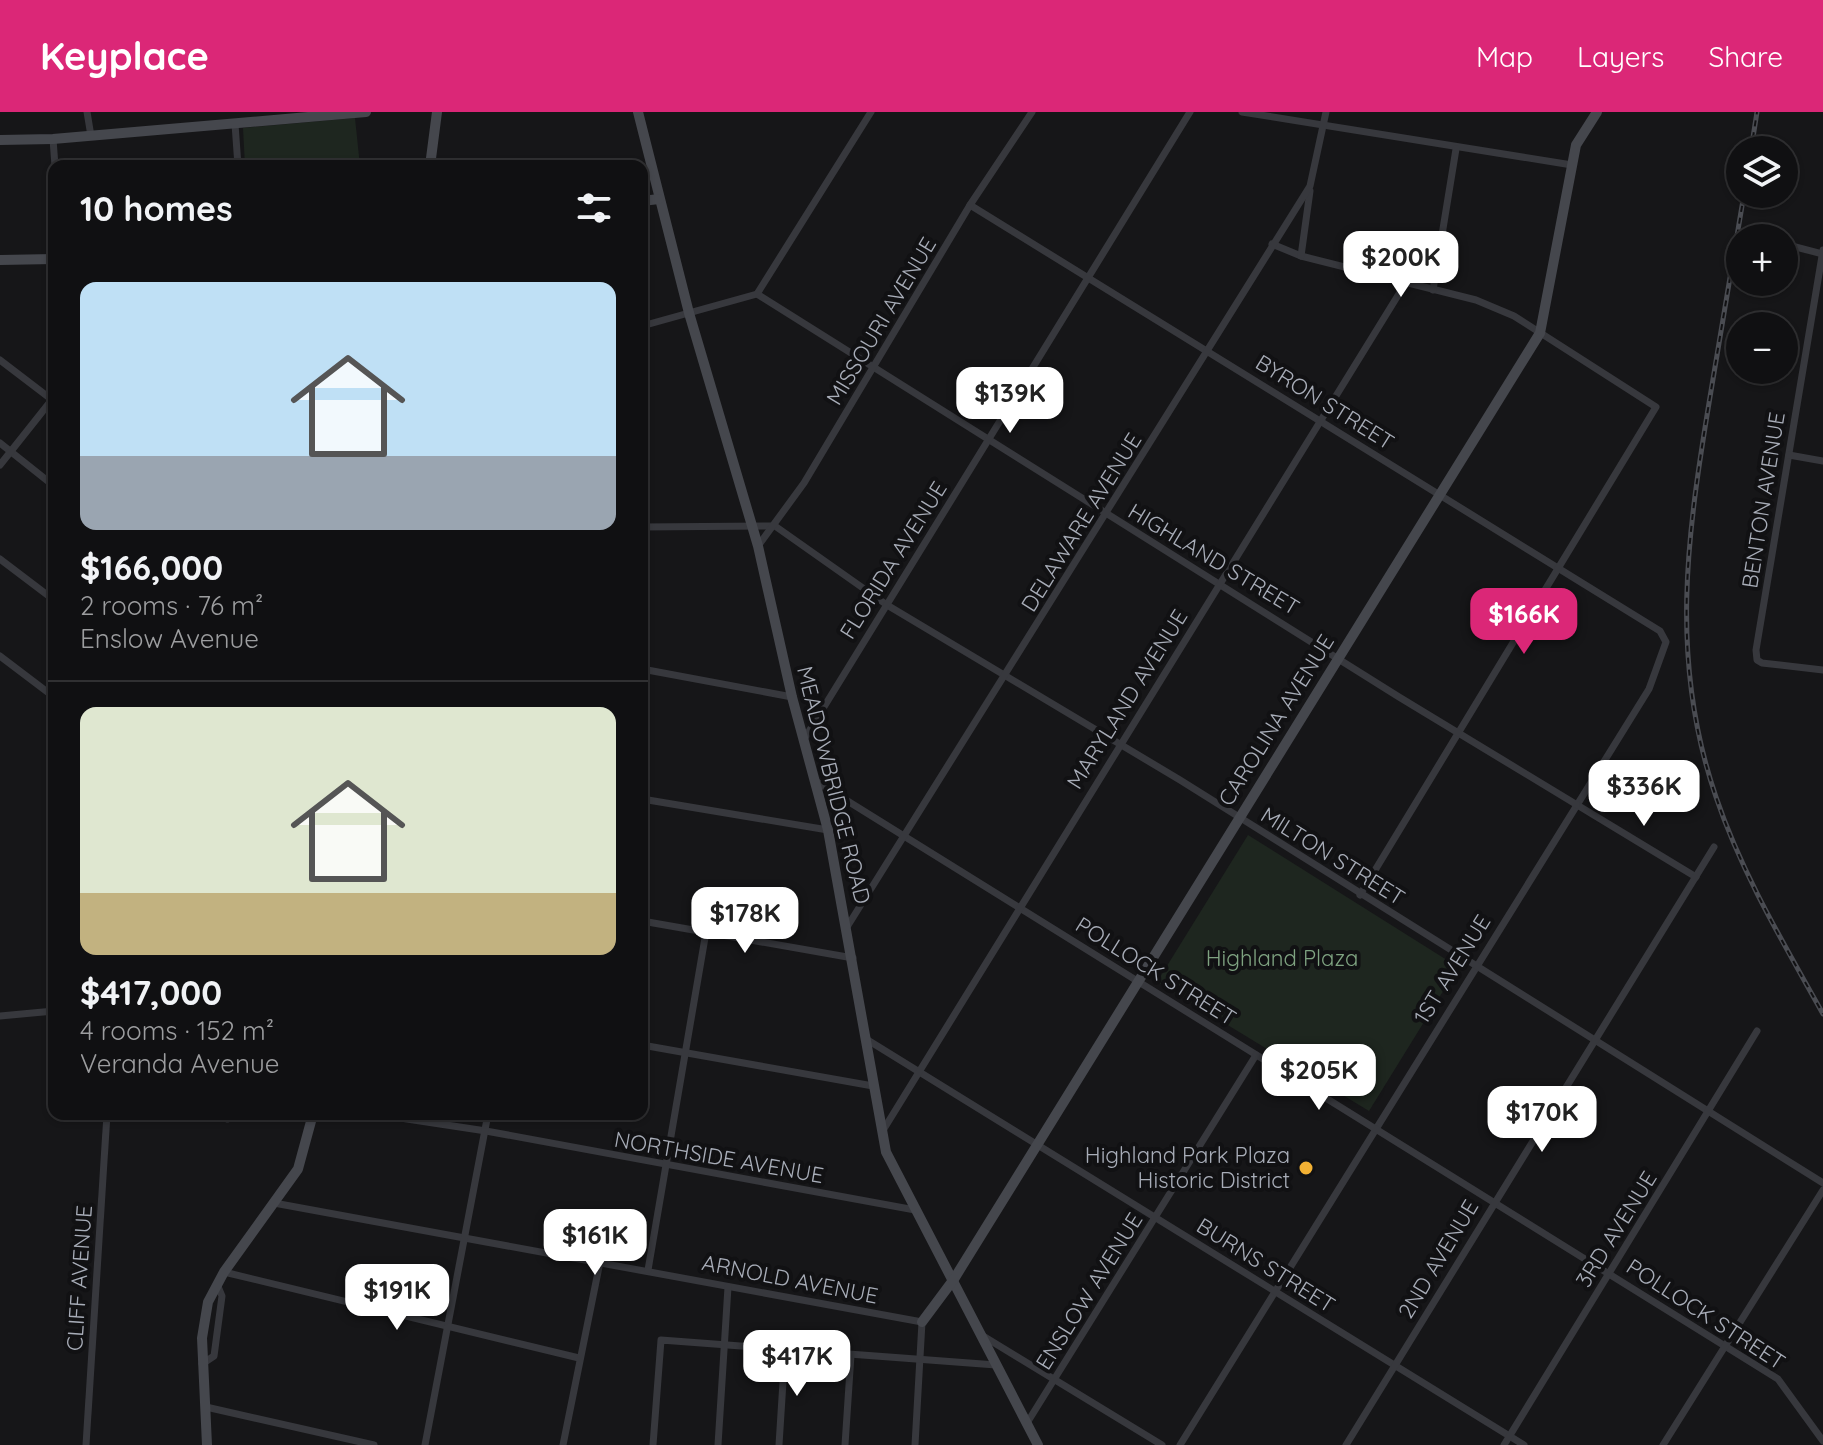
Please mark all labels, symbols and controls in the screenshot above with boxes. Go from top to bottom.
text: Keyplace [40,32,209,80]
text: Map [1476,39,1533,74]
text: Layers [1577,39,1664,74]
text: Share [1708,39,1783,74]
map controls [1726,136,1798,384]
button: layers [1726,136,1798,208]
icon: filters [572,186,616,230]
text: 10 homes [80,187,233,230]
button: + [1726,224,1798,296]
pin: $200K [1345,231,1457,299]
street label: MISSOURI AVENUE [820,232,942,410]
text: $200K [1361,240,1441,273]
button: − [1726,312,1798,384]
icon: home [276,334,420,478]
street label: BYRON STREET [1251,348,1399,456]
pin: $139K [954,367,1066,435]
text: $139K [974,376,1046,409]
street label: BENTON AVENUE [1735,410,1791,590]
street label: DELAWARE AVENUE [1015,427,1147,617]
street label: FLORIDA AVENUE [833,476,953,644]
street label: HIGHLAND STREET [1123,497,1305,621]
text: $166,000 [80,546,223,589]
pin: $166K [1468,588,1580,656]
text: 2 rooms · 76 m² [80,589,263,622]
text: $166K [1488,597,1560,630]
street label: MARYLAND AVENUE [1060,604,1194,794]
text: Enslow Avenue [80,622,259,655]
street label: CAROLINA AVENUE [1212,629,1340,811]
street label: MEADOWBRIDGE ROAD [791,663,877,907]
icon: home [276,759,420,903]
pin: $336K [1588,760,1700,828]
text: $336K [1607,769,1681,802]
street label: MILTON STREET [1256,801,1410,911]
pin: $178K [689,887,801,955]
text: $178K [709,896,781,929]
street label: 1ST AVENUE [1407,909,1497,1029]
street label: POLLOCK STREET [1071,910,1241,1032]
park label: Highland Plaza [1206,944,1358,972]
text: $417,000 [80,971,222,1014]
text: 4 rooms · 152 m² [80,1014,274,1047]
pin: $205K [1263,1044,1375,1112]
text: Veranda Avenue [80,1047,279,1080]
text: $205K [1280,1053,1358,1086]
pin: $170K [1486,1086,1598,1154]
text: $170K [1506,1095,1578,1128]
street label: NORTHSIDE AVENUE [612,1125,826,1189]
place label: Highland Park Plaza Historic District [1085,1141,1290,1194]
marker: Highland Park Plaza Historic District [1297,1159,1315,1177]
street label: 3RD AVENUE [1569,1166,1663,1292]
street label: 2ND AVENUE [1392,1195,1484,1323]
street label: CLIFF AVENUE [60,1204,98,1352]
street label: ENSLOW AVENUE [1029,1207,1149,1375]
pin: $161K [539,1209,651,1277]
street label: BURNS STREET [1192,1211,1340,1319]
text: $161K [562,1218,628,1251]
street label: ARNOLD AVENUE [700,1248,880,1310]
street label: POLLOCK STREET [1621,1252,1791,1376]
pin: $191K [341,1264,453,1332]
text: $191K [363,1273,431,1306]
pin: $417K [741,1330,853,1398]
text: $417K [761,1339,833,1372]

